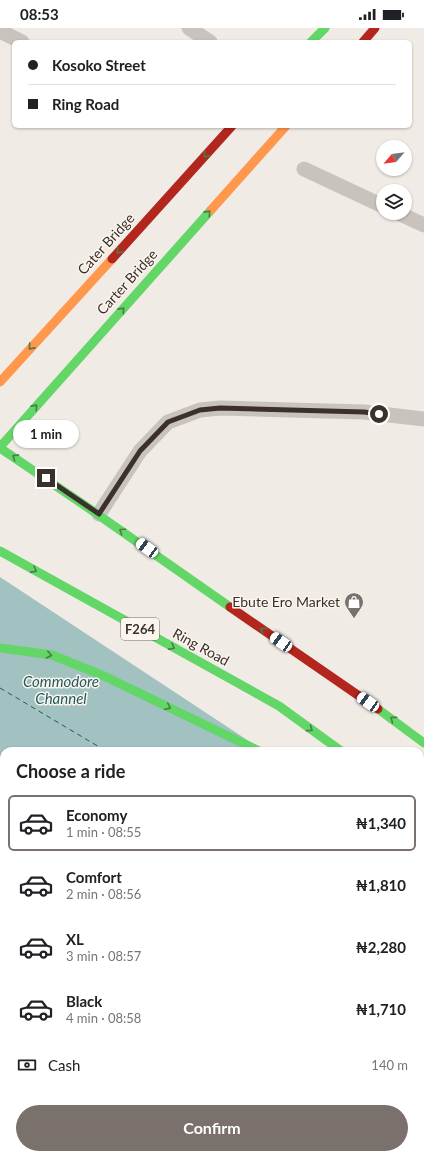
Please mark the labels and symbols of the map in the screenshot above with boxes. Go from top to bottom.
north arrow [376,140,412,176]
one-way arrow [203,150,211,158]
street label: Cater Bridge [74,209,138,278]
one-way arrow [203,210,211,218]
street label: Carter Bridge [93,246,160,318]
one-way arrow [116,246,123,254]
one-way arrow [117,307,124,315]
one-way arrow [29,343,36,350]
one-way arrow [31,404,38,412]
route start [370,405,388,423]
callout: 1 min [13,420,79,448]
one-way arrow [12,454,19,462]
route end [37,469,55,487]
one-way arrow [119,528,126,536]
car [134,536,160,560]
one-way arrow [30,565,37,572]
shop icon: Ebute Ero Market [343,591,365,619]
place label: Ebute Ero Market [232,593,340,610]
road number: F264 [121,618,159,640]
street label: Ring Road [170,624,232,669]
one-way arrow [260,627,267,634]
car [268,630,294,654]
one-way arrow [168,642,175,649]
one-way arrow [46,650,53,658]
water label: Commodore Channel [23,672,99,707]
car [355,690,381,714]
one-way arrow [164,702,171,710]
one-way arrow [390,717,397,724]
one-way arrow [306,724,313,731]

